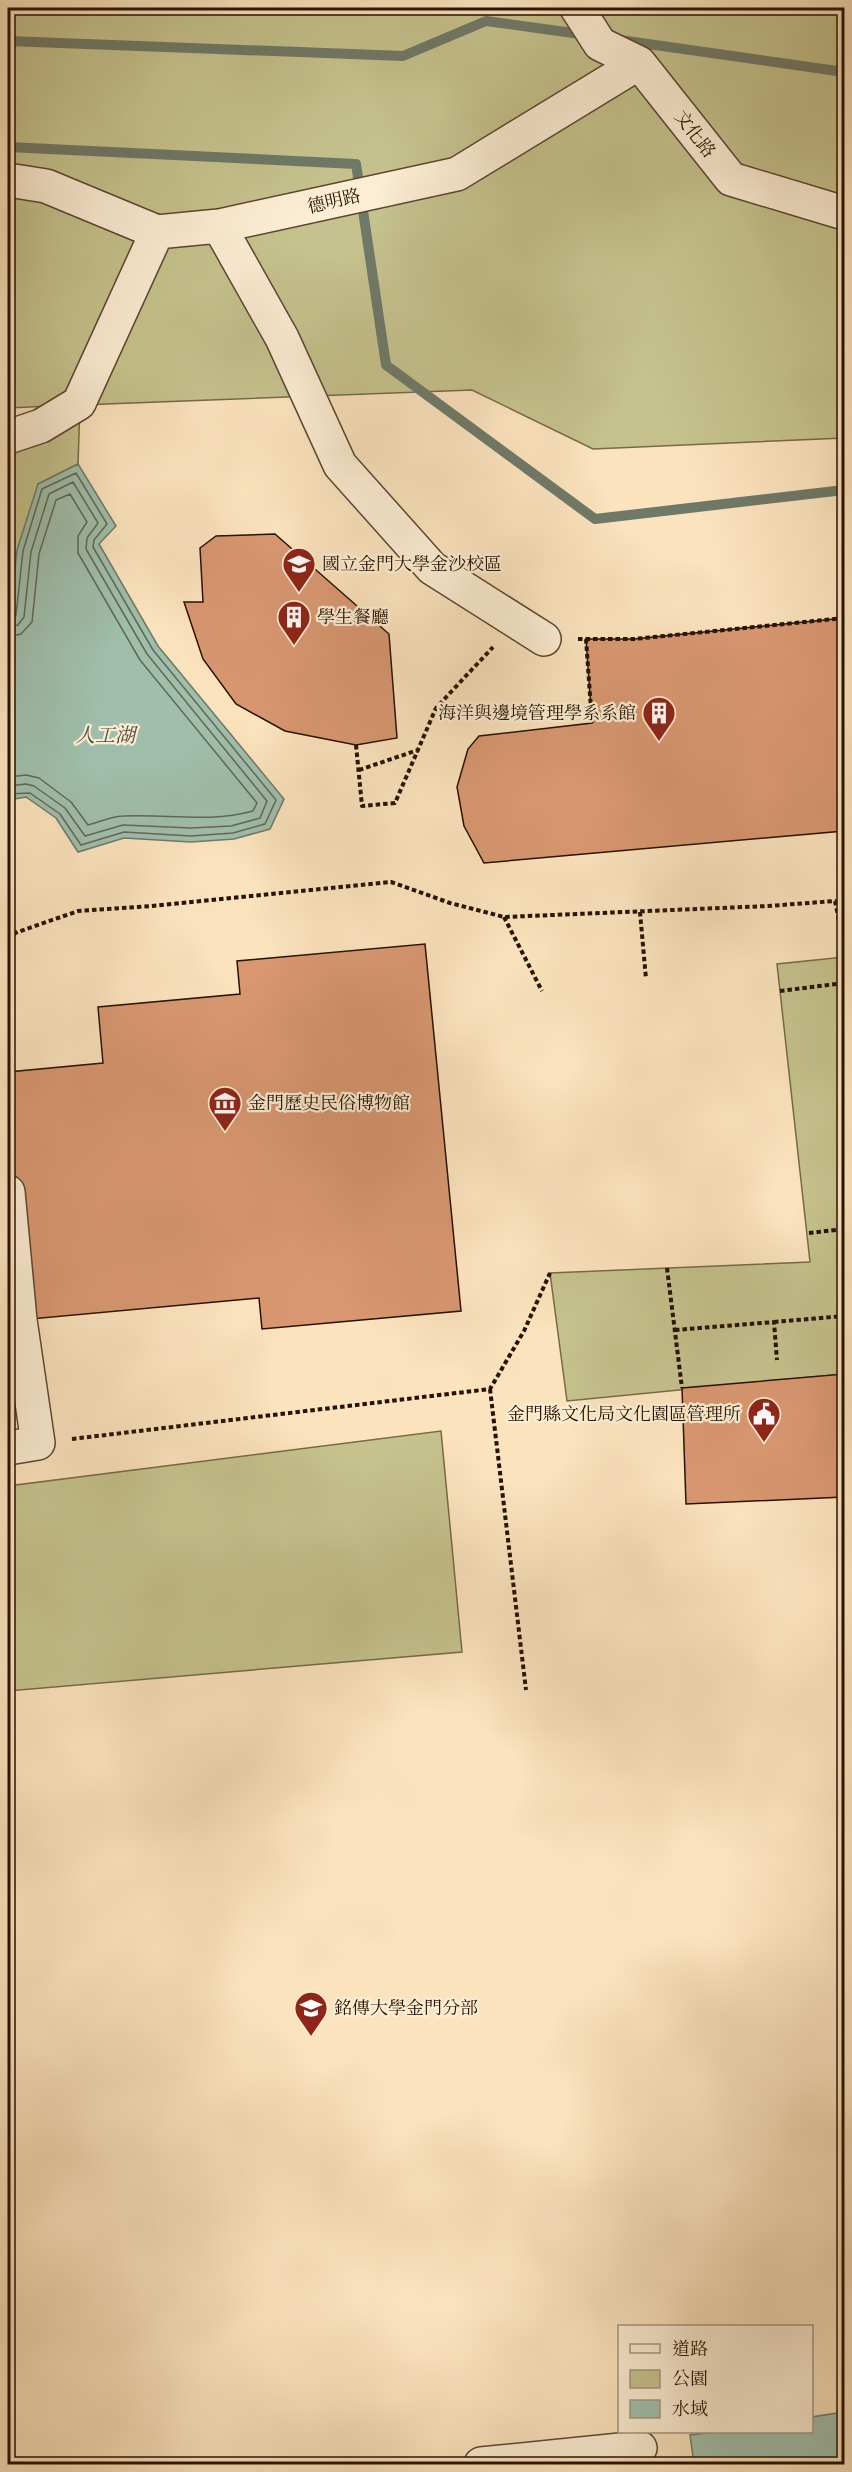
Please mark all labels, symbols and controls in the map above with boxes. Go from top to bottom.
street label: 文化路 [670,106,720,162]
street label: 德明路 [305,184,363,218]
school or university icon: 國立金門大學金沙校區 [281,546,317,593]
place label: 國立金門大學金沙校區 [322,553,502,575]
building icon: 學生餐廳 [276,599,312,646]
place label: 學生餐廳 [317,606,389,628]
building icon: 海洋與邊境管理學系系館 [641,695,677,742]
place label: 海洋與邊境管理學系系館 [438,702,636,724]
water label: 人工湖 [75,723,138,747]
museum icon: 金門歷史民俗博物館 [207,1085,243,1132]
place label: 金門歷史民俗博物館 [248,1092,410,1114]
public building icon: 金門縣文化局文化園區管理所 [746,1396,782,1443]
place label: 金門縣文化局文化園區管理所 [507,1403,741,1425]
school or university icon: 銘傳大學金門分部 [293,1990,329,2037]
place label: 銘傳大學金門分部 [334,1997,478,2019]
legend [618,2325,813,2433]
text: 道路 [672,2338,708,2360]
text: 公園 [672,2368,708,2390]
text: 水域 [672,2398,708,2420]

